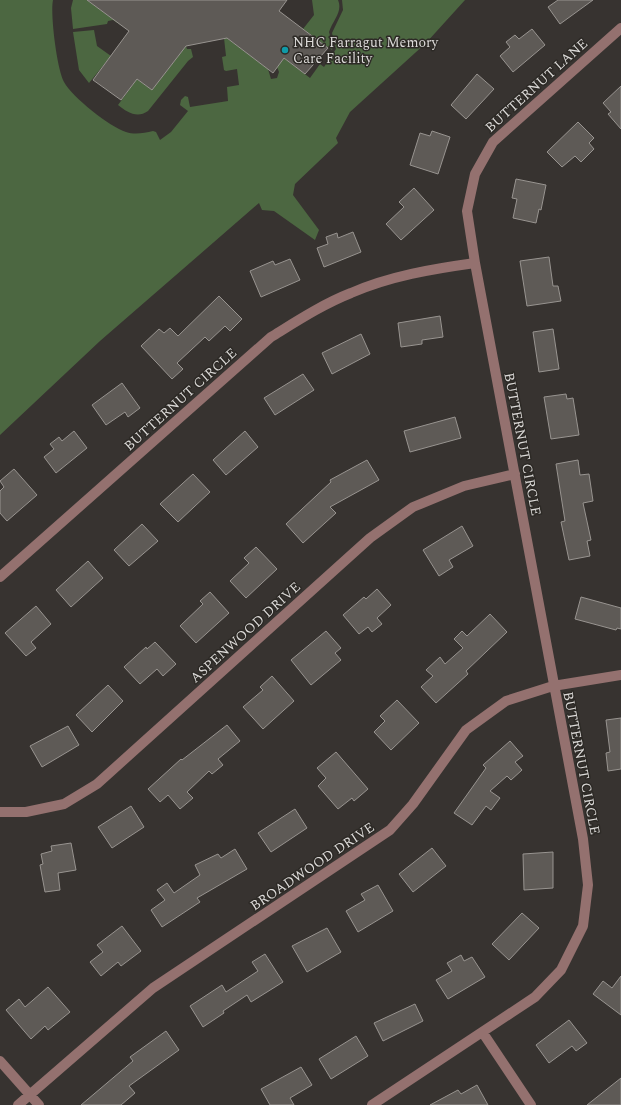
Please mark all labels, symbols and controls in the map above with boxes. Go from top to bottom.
place label: NHC Farragut Memory Care Facility [293,32,440,69]
street label: BUTTERNUT LANE [480,33,592,137]
marker: NHC Farragut Memory Care Facility [280,45,290,55]
street label: BUTTERNUT CIRCLE [119,343,241,456]
street label: BUTTERNUT CIRCLE [498,371,547,518]
street label: ASPENWOOD DRIVE [185,577,305,688]
street label: BUTTERNUT CIRCLE [557,690,606,837]
street label: BROADWOOD DRIVE [246,817,379,916]

